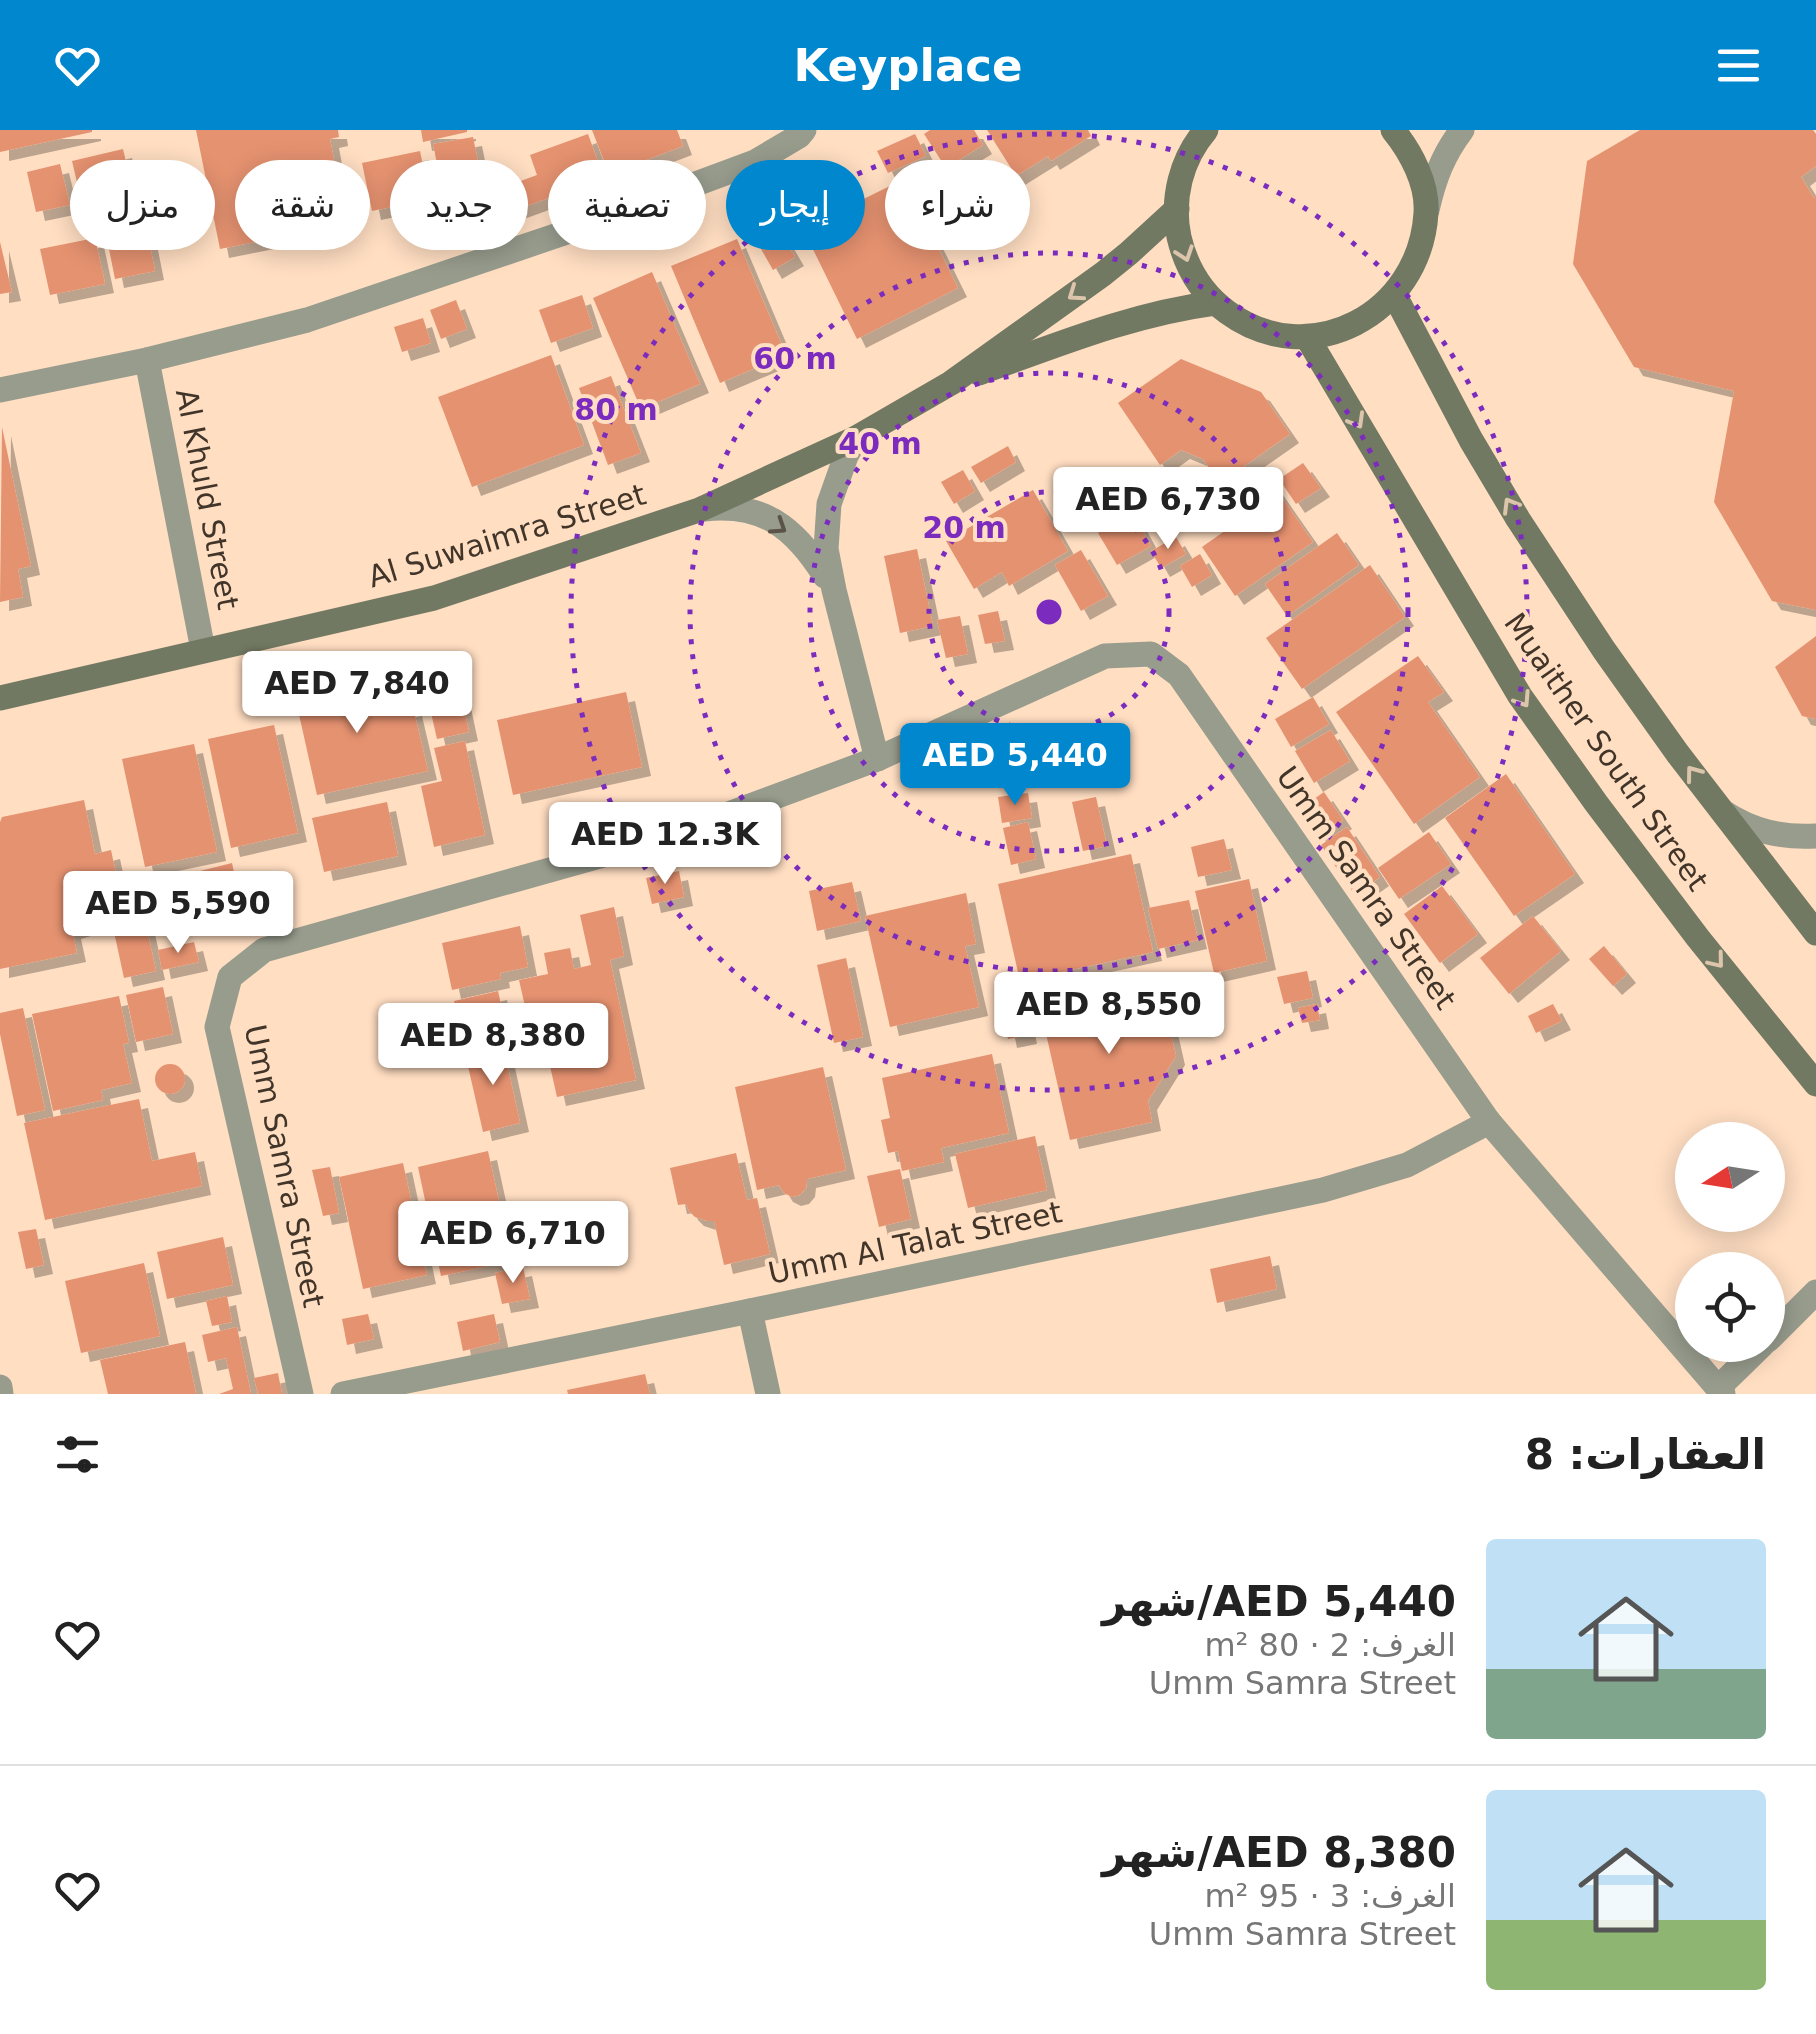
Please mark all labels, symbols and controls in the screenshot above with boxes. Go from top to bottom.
icon: heart [50,38,105,93]
icon: menu [1711,38,1766,93]
text: Keyplace [793,39,1023,92]
chip: منزل [70,160,215,250]
chip: شقة [235,160,370,250]
chip: جديد [390,160,528,250]
chip: تصفية [548,160,706,250]
chip: إيجار [726,160,865,250]
chip: شراء [885,160,1030,250]
one-way arrow [1173,244,1194,261]
one-way arrow [1067,281,1086,300]
text: 60 m [753,341,837,376]
street label: Al Khuld Street [169,386,246,612]
text: 80 m [574,392,658,427]
one-way arrow [1344,410,1364,428]
text: 40 m [838,426,922,461]
pin: AED 6,730 [1054,467,1282,552]
street label: Al Suwaimra Street [364,477,650,594]
text: AED 6,730 [1075,480,1261,518]
one-way arrow [1503,497,1522,515]
text: 20 m [922,510,1006,545]
one-way arrow [768,514,786,533]
centre of rings [1031,594,1067,630]
street label: Muaither South Street [1497,606,1716,897]
pin: AED 7,840 [243,651,471,736]
text: AED 7,840 [264,664,450,702]
one-way arrow [1511,689,1530,707]
pin: AED 5,440 [901,723,1129,808]
text: AED 5,440 [922,736,1108,774]
street label: Umm Samra Street [1269,760,1463,1016]
one-way arrow [1687,766,1704,784]
pin: AED 12.3K [551,802,779,887]
text: AED 12.3K [571,815,759,853]
pin: AED 5,590 [64,871,292,956]
text: AED 5,590 [85,884,271,922]
one-way arrow [1705,950,1723,968]
pin: AED 8,550 [995,972,1223,1057]
text: AED 8,550 [1016,985,1202,1023]
pin: AED 8,380 [379,1003,607,1088]
text: AED 8,380 [400,1016,586,1054]
street label: Umm Samra Street [237,1021,332,1311]
north arrow [1675,1122,1785,1232]
map controls [1675,1122,1785,1362]
street label: Umm Al Talat Street [765,1194,1065,1291]
pin: AED 6,710 [399,1201,627,1286]
text: AED 6,710 [420,1214,606,1252]
button: locate [1675,1252,1785,1362]
icon: filters [50,1427,105,1482]
text: العقارات: 8 [1525,1430,1766,1479]
text: AED 5,440/شهر [1102,1577,1456,1626]
icon: home [1566,1579,1686,1699]
icon: heart [50,1612,105,1667]
text: الغرف: 2 · 80 m² [1204,1626,1456,1664]
text: Umm Samra Street [1149,1664,1456,1702]
text: AED 8,380/شهر [1102,1828,1456,1877]
icon: home [1566,1830,1686,1950]
icon: heart [50,1863,105,1918]
text: الغرف: 3 · 95 m² [1204,1877,1456,1915]
text: Umm Samra Street [1149,1915,1456,1953]

